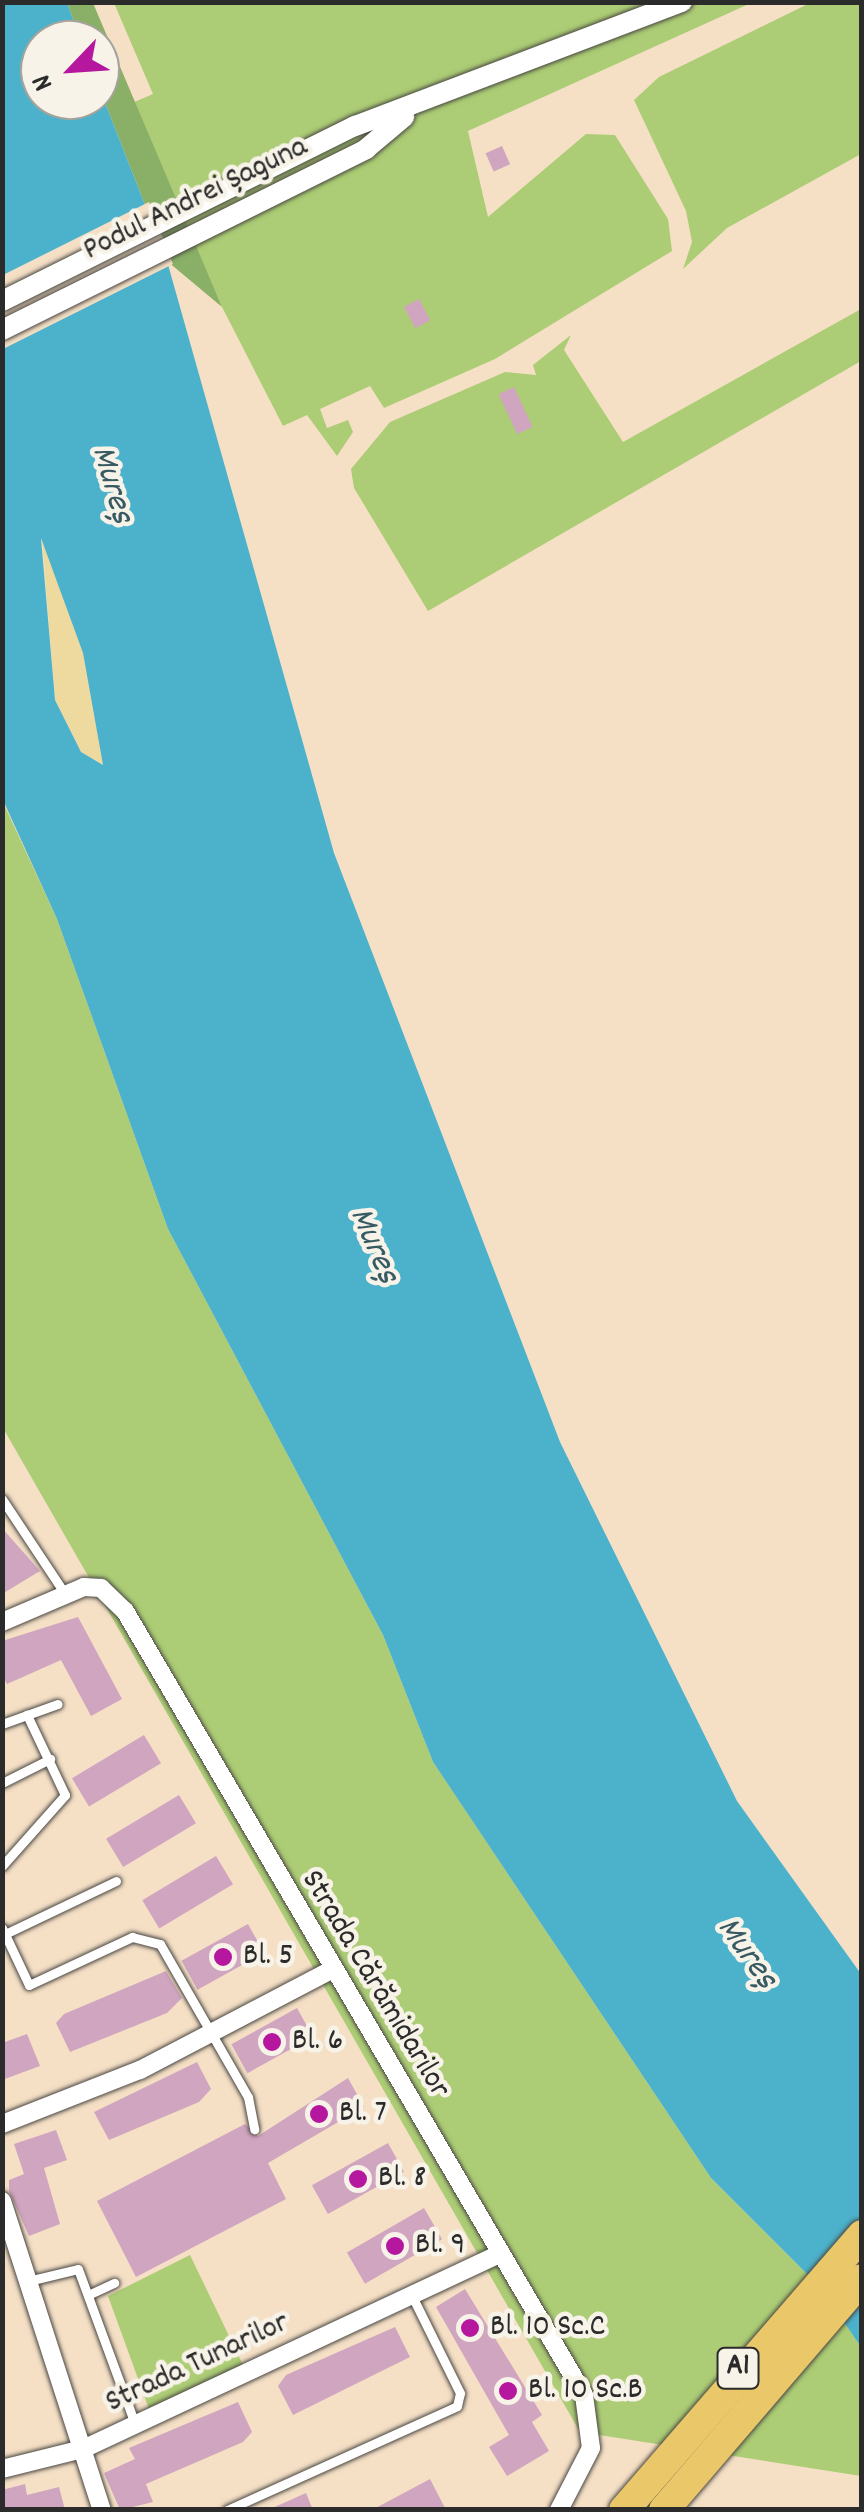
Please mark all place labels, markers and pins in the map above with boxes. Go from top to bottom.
place label: Bl. 5 [243,1938,293,1976]
marker: Bl. 5 [212,1946,234,1968]
place label: Bl. 6 [292,2023,343,2061]
marker: Bl. 6 [261,2031,283,2053]
place label: Bl. 7 [339,2095,387,2133]
marker: Bl. 7 [308,2103,330,2125]
place label: Bl. 8 [378,2160,426,2198]
marker: Bl. 8 [347,2168,369,2190]
place label: Bl. 9 [415,2227,465,2265]
marker: Bl. 9 [384,2235,406,2257]
place label: Bl. 10 Sc.C [490,2309,605,2347]
marker: Bl. 10 Sc.C [459,2317,481,2339]
place label: Bl. 10 Sc.B [528,2372,643,2410]
marker: Bl. 10 Sc.B [497,2380,519,2402]

